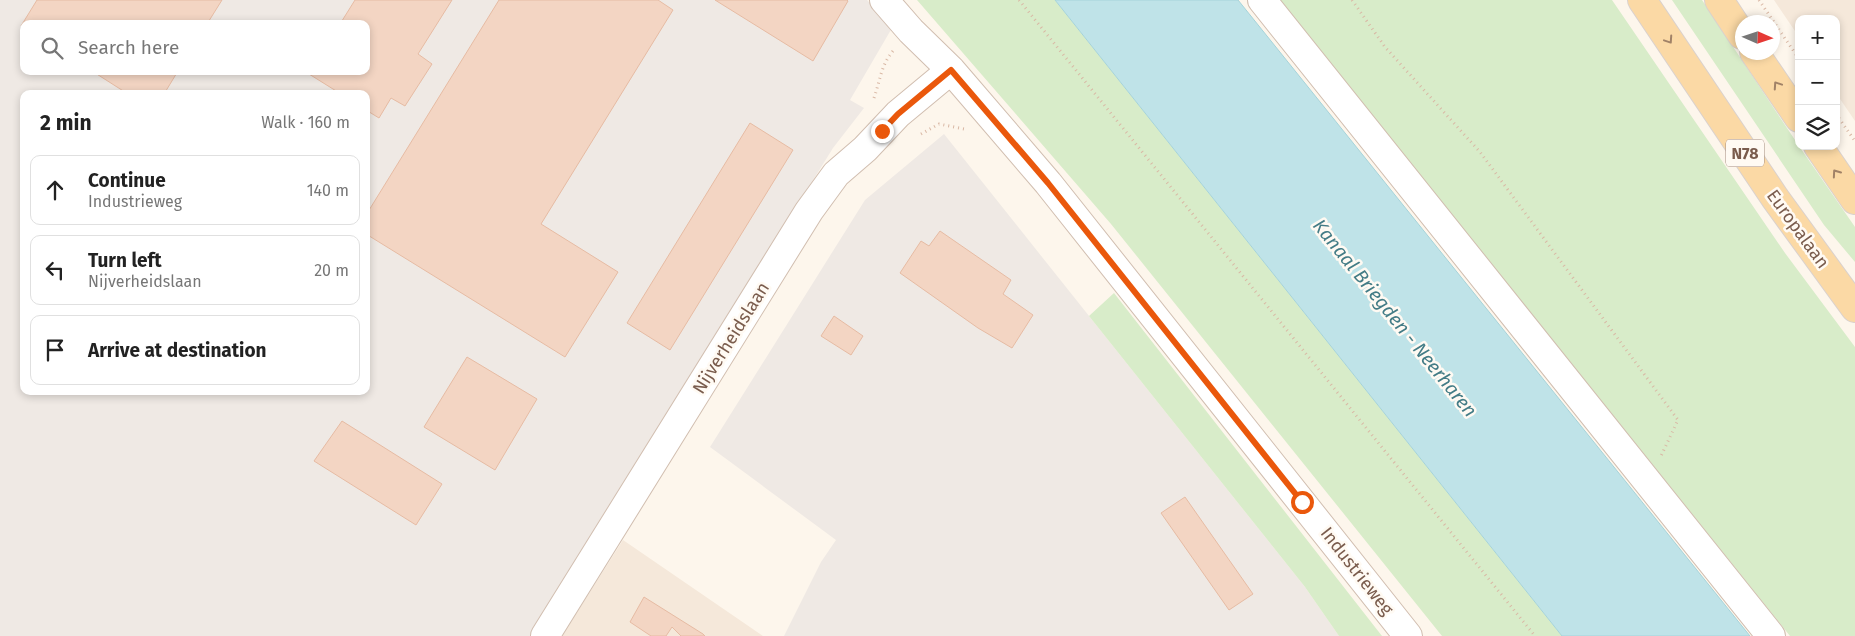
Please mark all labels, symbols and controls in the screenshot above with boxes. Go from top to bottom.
north arrow [1735,15,1780,60]
map controls [1795,15,1840,150]
button: + [1795,15,1840,60]
search box [20,20,370,75]
icon: search [38,34,66,62]
one-way arrow [1663,35,1672,44]
text: Search here [78,36,179,59]
button: − [1795,60,1840,105]
one-way arrow [1773,82,1783,91]
button: layers [1795,105,1840,150]
text: 2 min [40,110,92,136]
text: Walk · 160 m [261,113,350,132]
route end [871,120,894,143]
road number: N78 [1726,140,1764,167]
text: Continue [88,169,166,192]
one-way arrow [1833,170,1842,179]
icon: ahead [41,176,69,204]
text: 140 m [307,181,349,200]
street label: Europalaan [1762,185,1834,273]
text: Industrieweg [88,192,182,211]
water label: Kanaal Briegden - Neerharen [1308,214,1482,422]
text: Turn left [88,249,162,272]
icon: left [41,256,69,284]
text: 20 m [314,261,349,280]
text: Nijverheidslaan [88,272,202,291]
street label: Nijverheidslaan [688,278,774,398]
icon: arrive [41,336,69,364]
text: Arrive at destination [88,339,267,362]
route start [1291,491,1314,514]
street label: Industrieweg [1316,522,1399,620]

